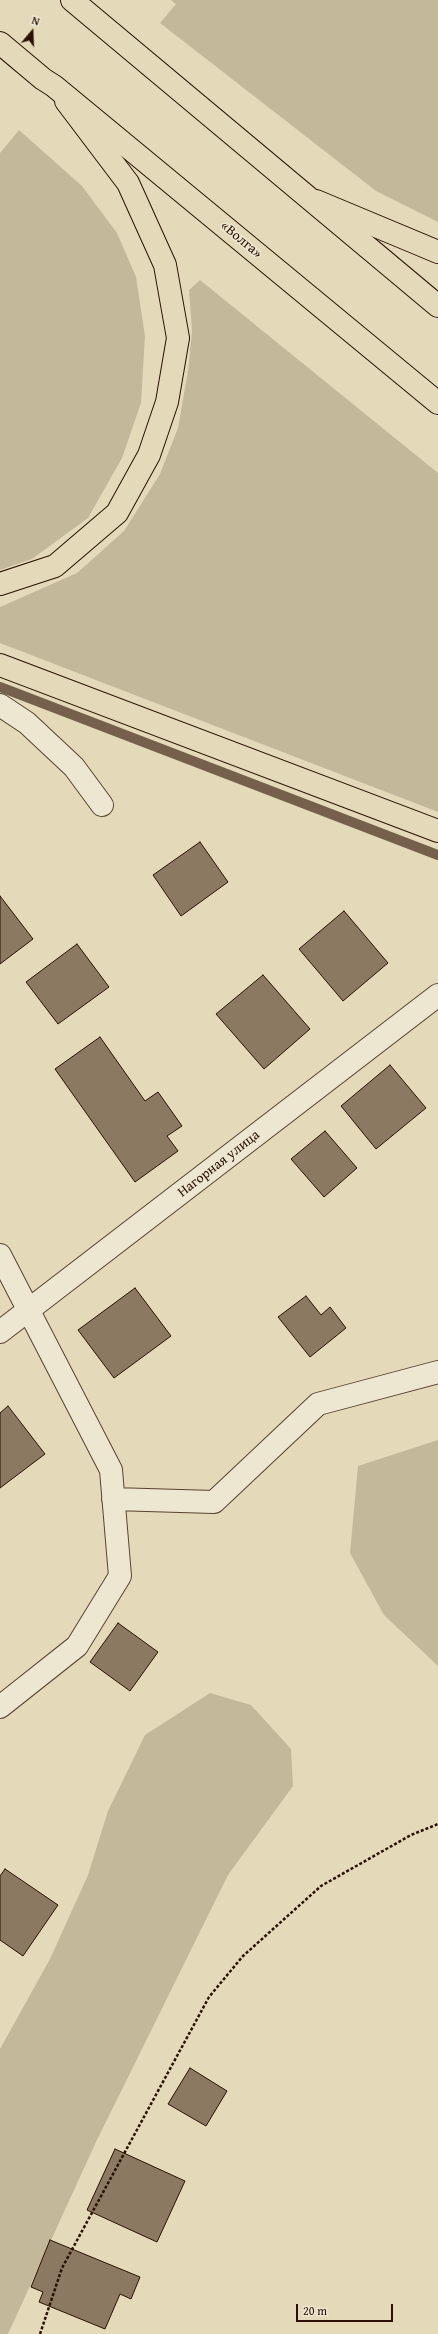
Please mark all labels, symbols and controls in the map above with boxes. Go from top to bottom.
north arrow [12,12,52,52]
text: N [30,12,42,29]
street label: «Волга» [217,218,265,262]
street label: Нагорная улица [175,1127,263,1201]
scale bar [298,2296,395,2322]
text: 20 m [303,2302,327,2319]

